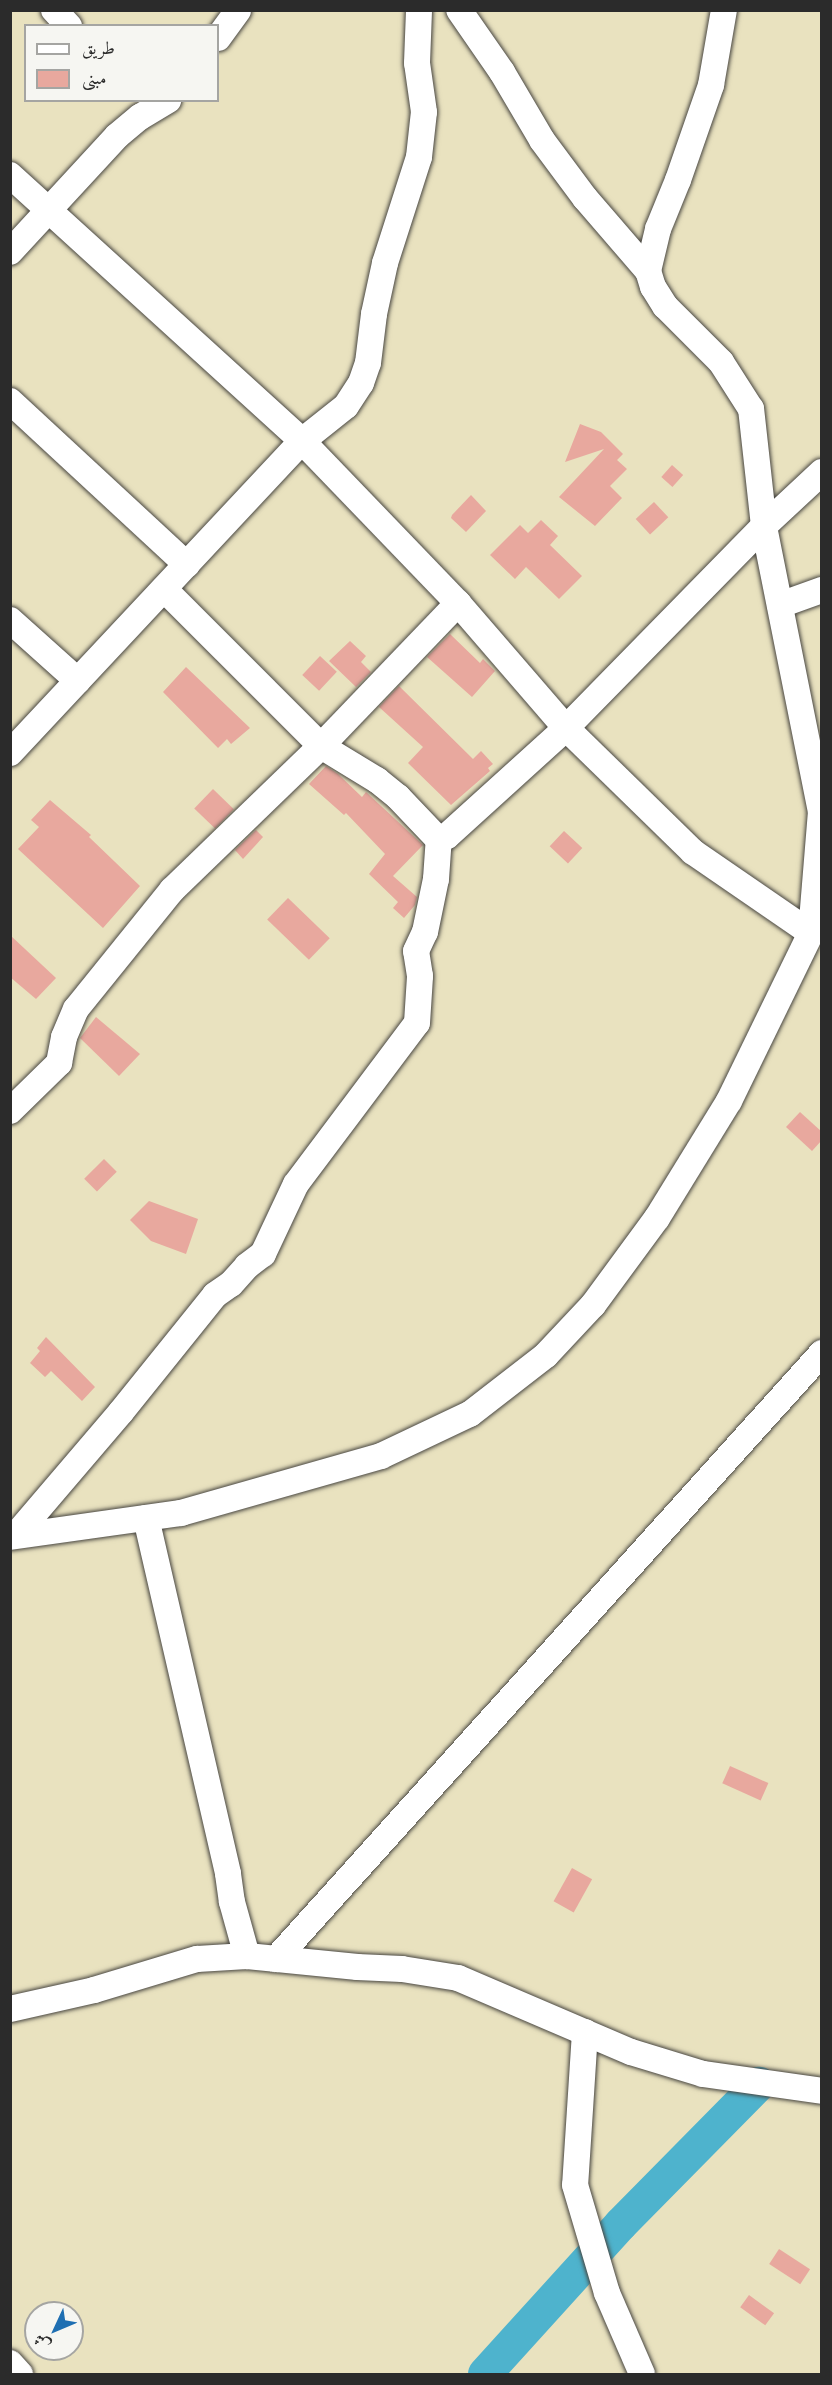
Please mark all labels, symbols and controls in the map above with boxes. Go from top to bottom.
legend [24,24,219,102]
text: طريق [82,36,115,59]
text: مبنى [82,66,107,89]
north arrow [24,2301,84,2361]
text: ش [29,2329,55,2355]

